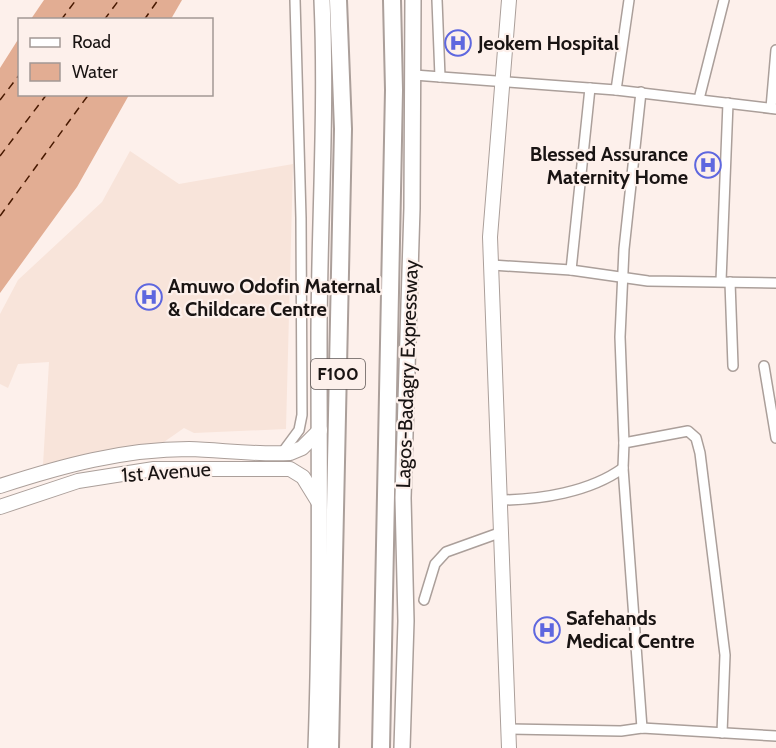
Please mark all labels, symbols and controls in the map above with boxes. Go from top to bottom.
legend [18,18,213,96]
hospital icon: Jeokem Hospital [443,28,473,58]
text: Road [72,31,111,53]
place label: Jeokem Hospital [477,31,619,55]
text: Water [72,61,118,83]
place label: Blessed Assurance Maternity Home [530,142,688,189]
hospital icon: Blessed Assurance Maternity Home [693,150,723,180]
street label: Lagos-Badagry Expressway [391,259,423,489]
place label: Amuwo Odofin Maternal & Childcare Centre [168,274,381,321]
hospital icon: Amuwo Odofin Maternal & Childcare Centre [134,282,164,312]
road number: F100 [311,359,365,389]
street label: 1st Avenue [121,457,211,487]
place label: Safehands Medical Centre [566,606,695,653]
hospital icon: Safehands Medical Centre [532,615,562,645]

